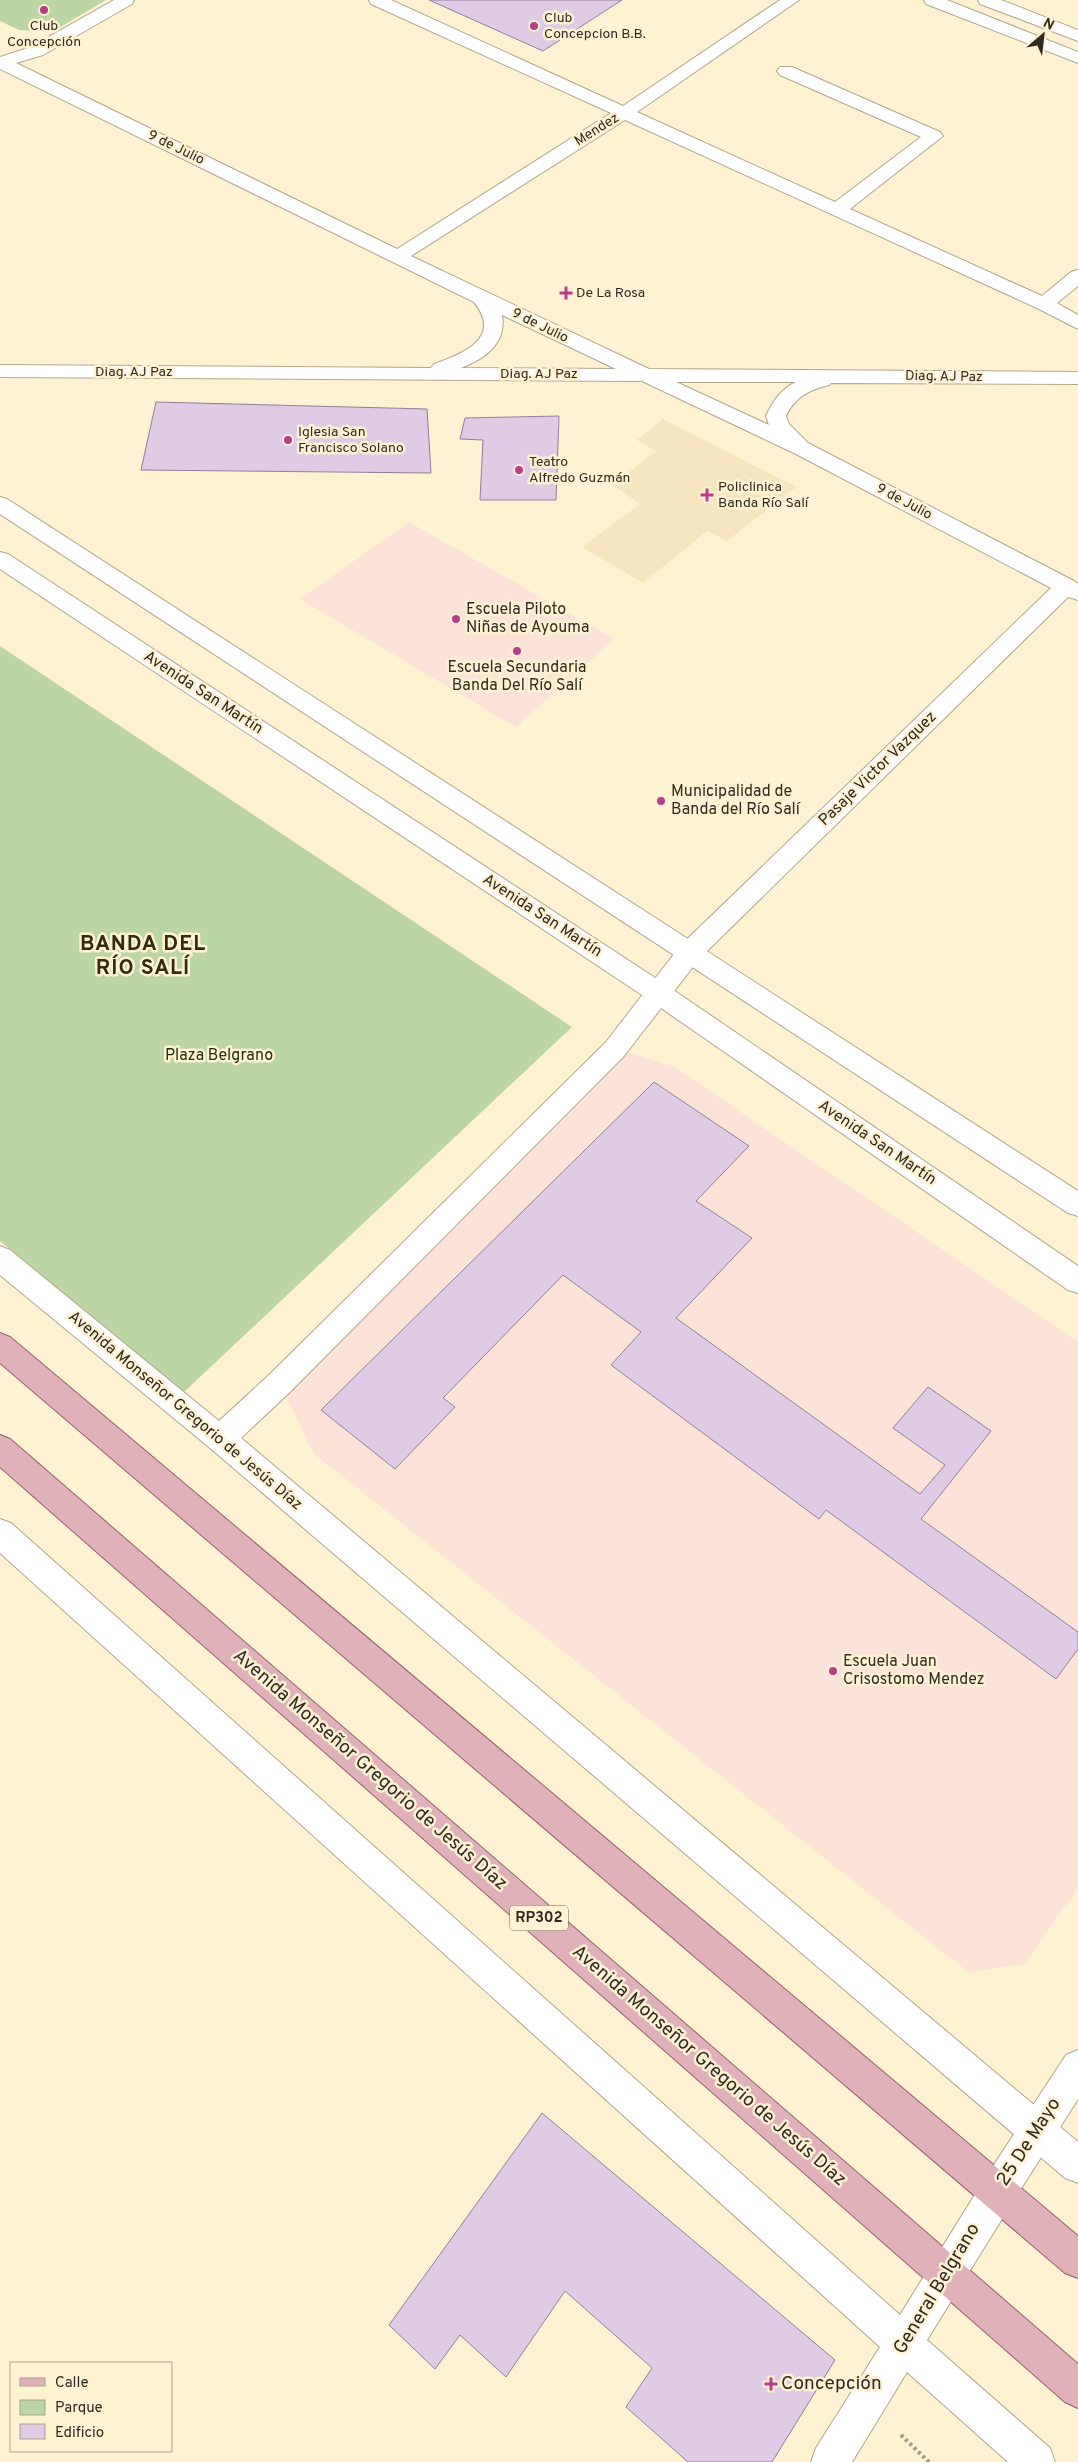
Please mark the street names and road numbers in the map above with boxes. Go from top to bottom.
street label: Mendez [572,110,622,150]
street label: 9 de Julio [145,127,207,169]
street label: 9 de Julio [509,305,571,347]
street label: Diag. AJ Paz [95,364,173,381]
street label: Diag. AJ Paz [500,366,578,383]
street label: Diag. AJ Paz [905,368,983,386]
street label: 9 de Julio [873,480,935,524]
street label: Avenida San Martín [139,647,267,739]
street label: Pasaje Victor Vazquez [815,707,941,831]
street label: Avenida San Martín [478,870,606,962]
street label: Avenida San Martín [814,1096,940,1190]
street label: Avenida Monseñor Gregorio de Jesús Díaz [64,1307,306,1515]
street label: Avenida Monseñor Gregorio de Jesús Díaz [228,1644,512,1896]
road number: RP302 [510,1906,568,1930]
street label: Avenida Monseñor Gregorio de Jesús Díaz [567,1940,851,2192]
street label: 25 De Mayo [992,2093,1066,2191]
street label: General Belgrano [888,2219,986,2359]

